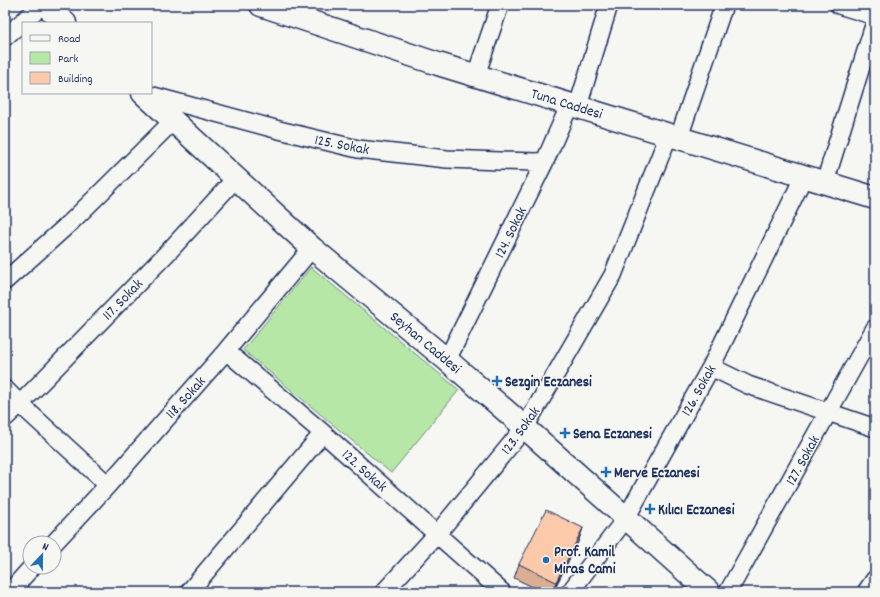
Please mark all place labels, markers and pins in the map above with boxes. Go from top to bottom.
place label: Sezgin Eczanesi [505,372,592,394]
marker: Sezgin Eczanesi [492,376,502,386]
place label: Sena Eczanesi [573,424,652,446]
marker: Sena Eczanesi [560,428,570,438]
place label: Merve Eczanesi [614,463,700,485]
marker: Merve Eczanesi [601,467,611,477]
place label: Kılıcı Eczanesi [658,500,735,522]
marker: Kılıcı Eczanesi [645,504,655,514]
place label: Prof. Kamil Miras Cami [554,542,616,581]
marker: Prof. Kamil Miras Cami [541,555,551,565]

